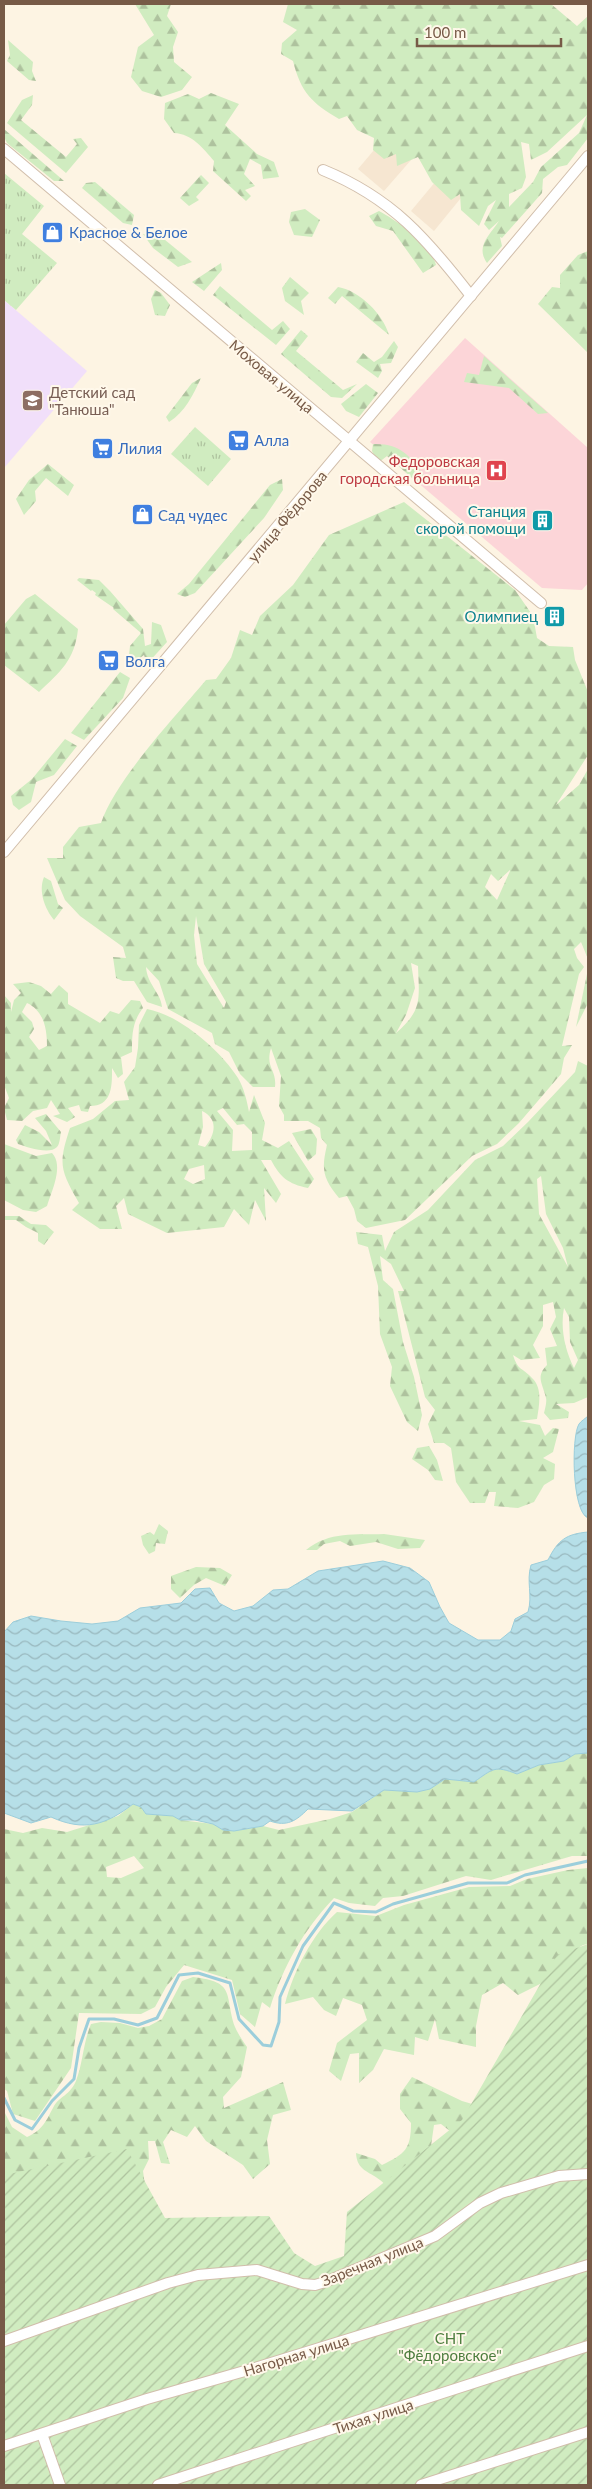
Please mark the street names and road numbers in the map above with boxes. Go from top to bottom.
street label: Моховая улица [226,335,318,417]
street label: улица Фёдорова [244,467,330,565]
street label: Заречная улица [319,2232,425,2290]
street label: Нагорная улица [241,2330,351,2380]
street label: Тихая улица [331,2395,415,2437]

